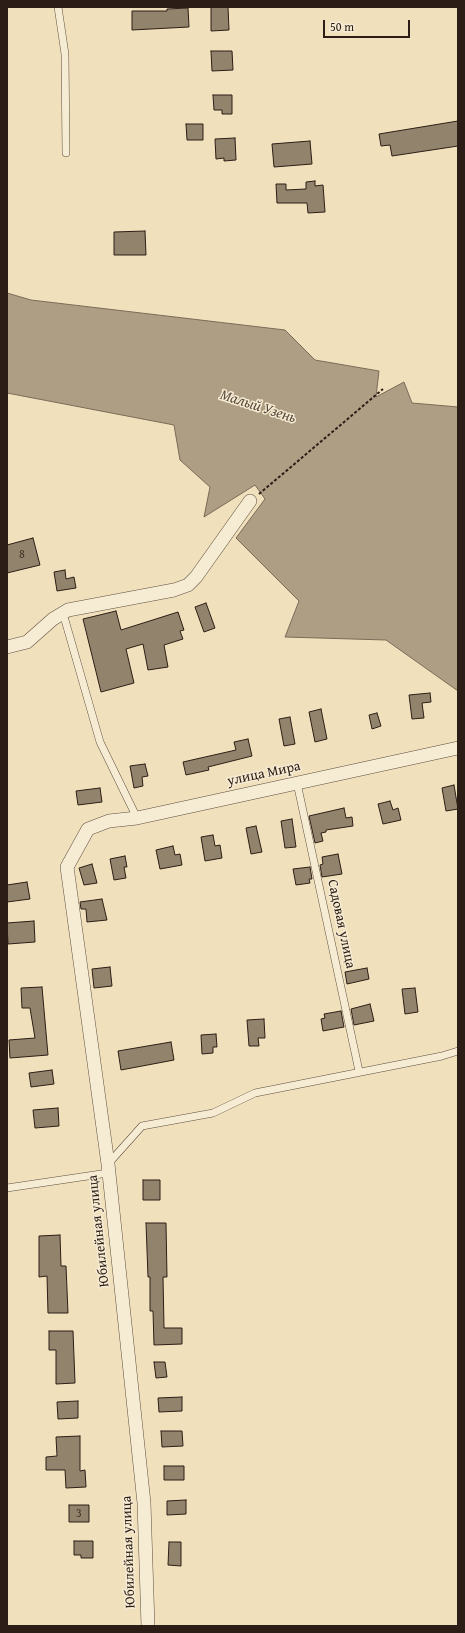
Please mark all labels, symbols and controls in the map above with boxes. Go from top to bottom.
scale bar [325,12,412,38]
text: 50 m [330,18,354,35]
water label: Малый Узень [218,386,298,428]
house number: 8 [19,548,25,562]
street label: улица Мира [226,758,302,790]
street label: Садовая улица [323,878,359,970]
street label: Юбилейная улица [85,1174,113,1288]
street label: Юбилейная улица [119,1495,139,1609]
house number: 3 [76,1507,82,1521]

